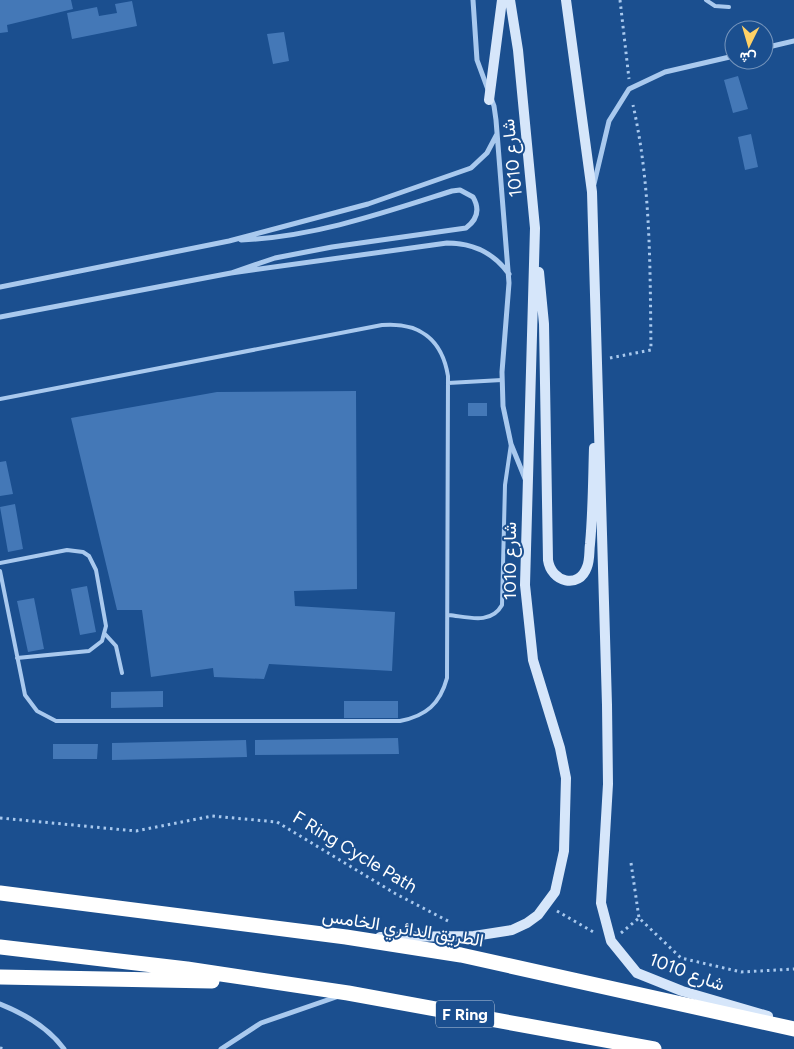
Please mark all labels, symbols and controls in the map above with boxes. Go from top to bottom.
north arrow [724,20,774,70]
text: ش [739,48,757,67]
street label: شارع 1010 [497,118,528,198]
street label: شارع 1010 [499,522,522,600]
street label: F Ring Cycle Path [289,806,421,898]
street label: الطريق الدائري الخامس [320,904,485,956]
street label: شارع 1010 [646,948,728,997]
road number: F Ring [436,1001,494,1028]

